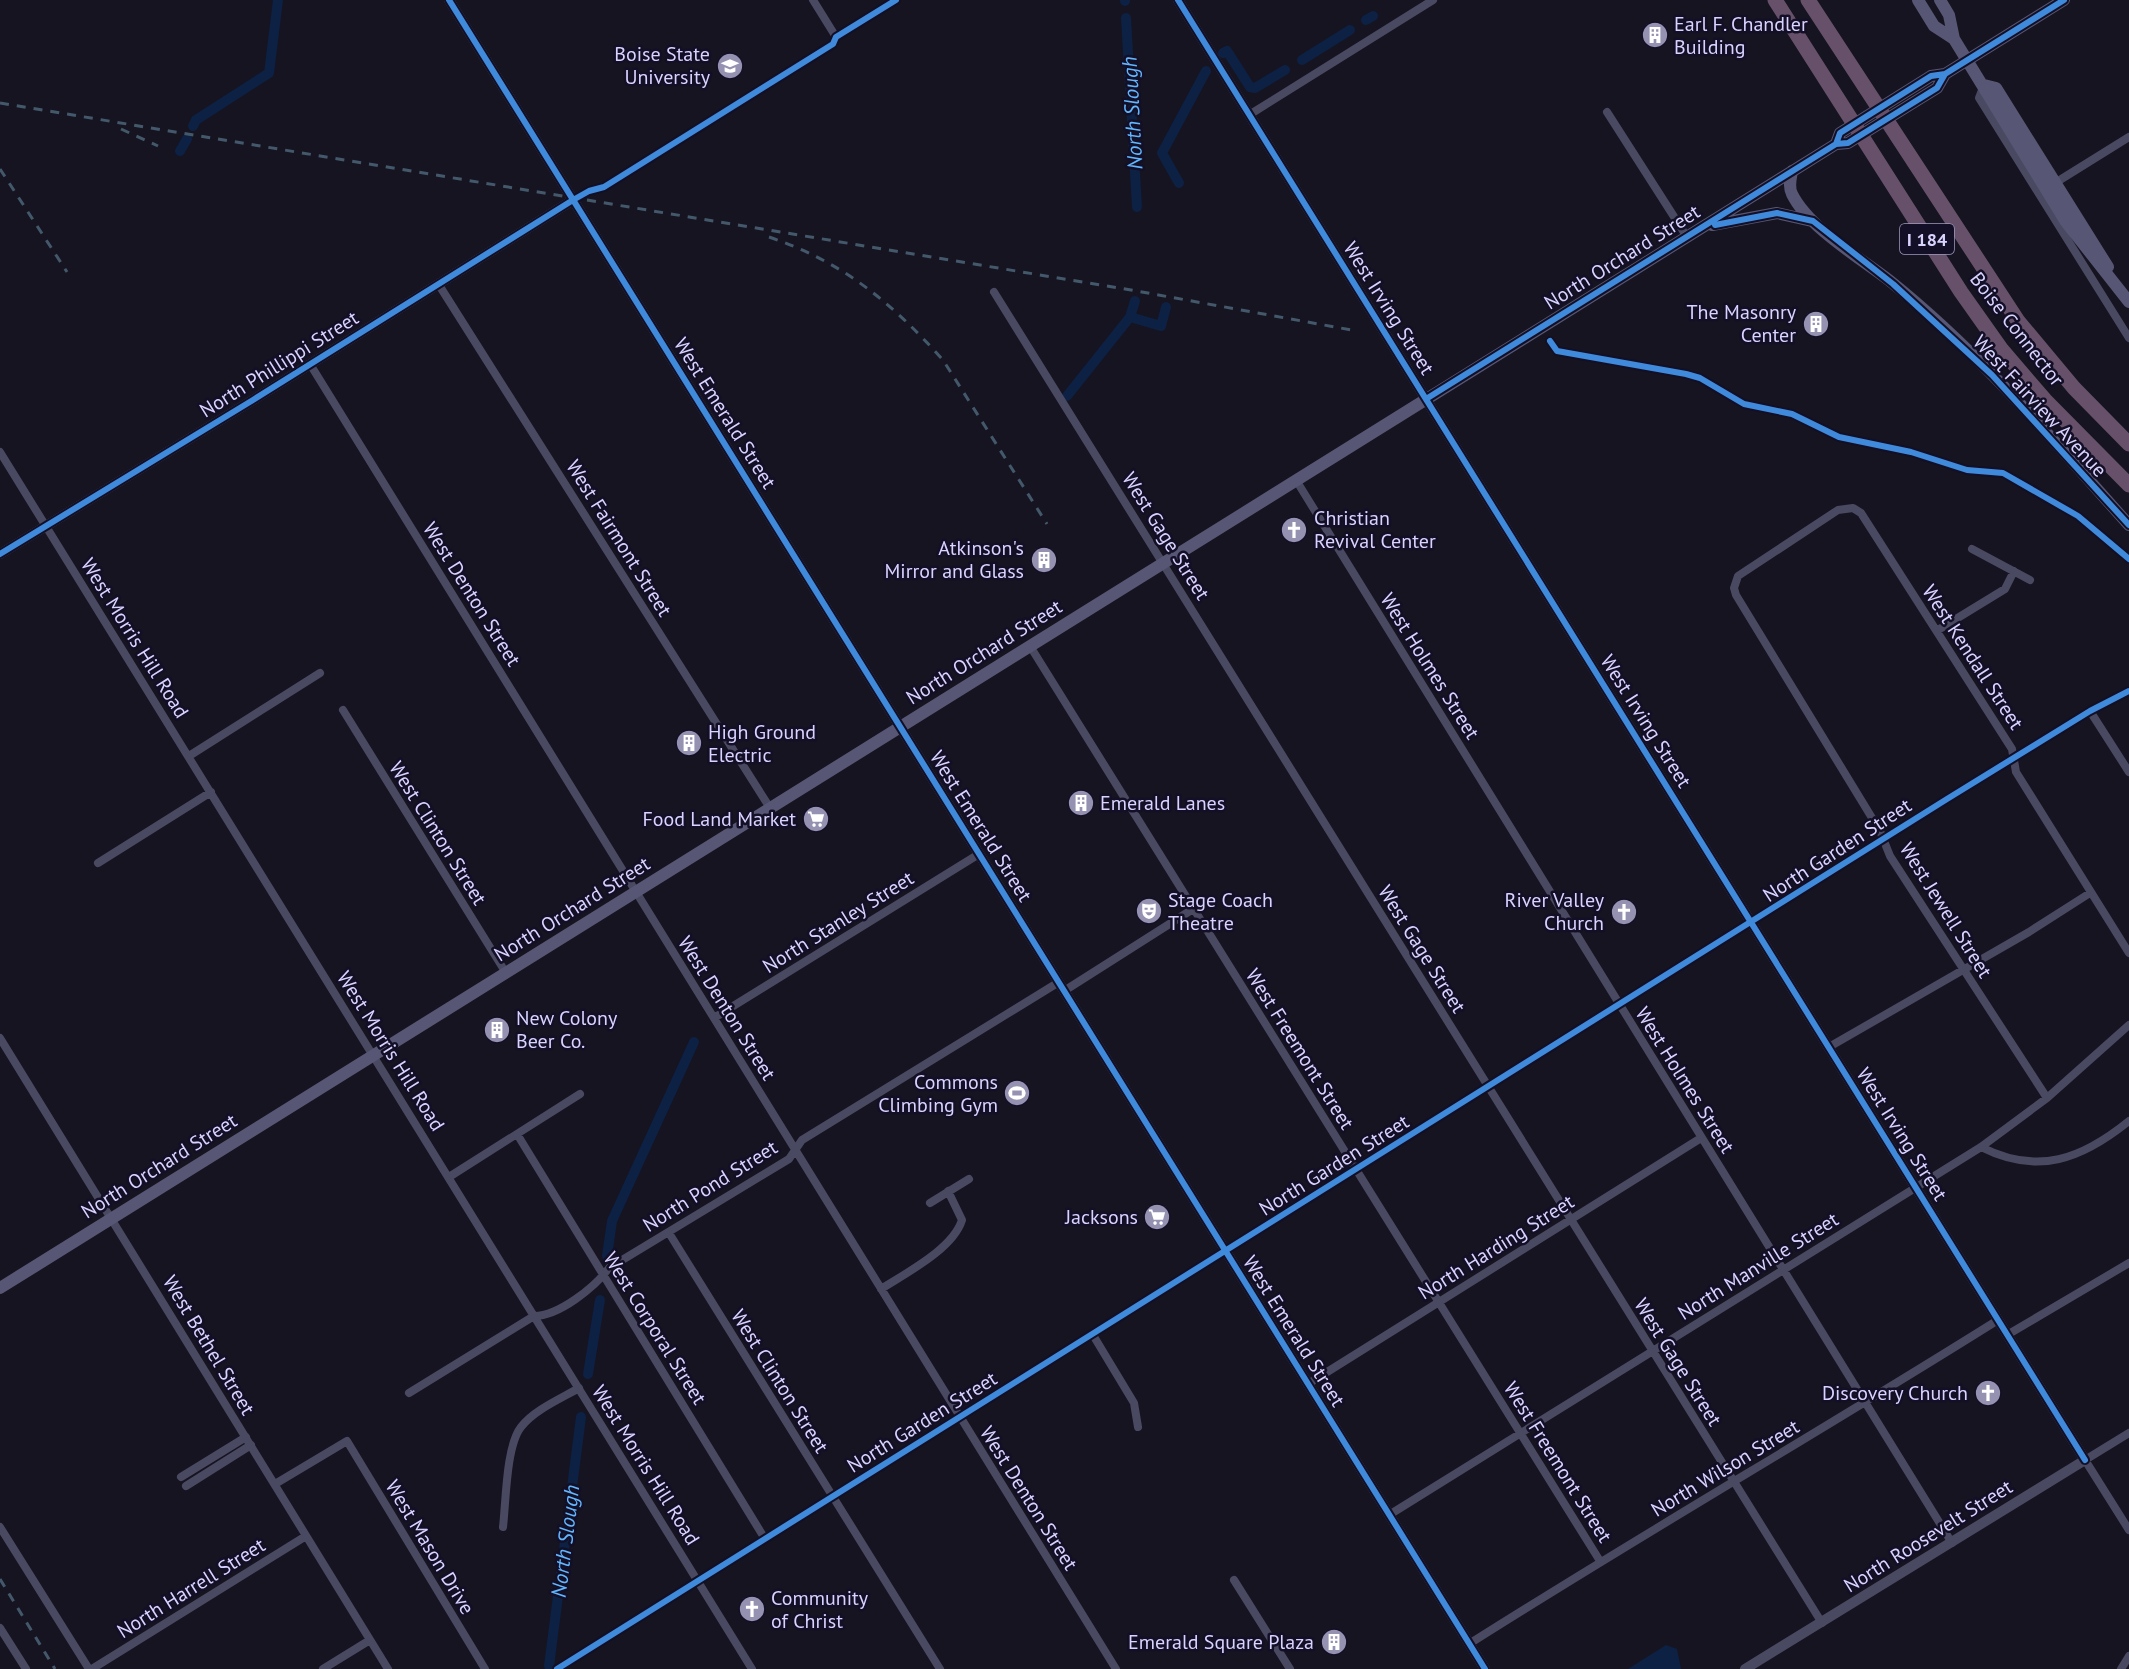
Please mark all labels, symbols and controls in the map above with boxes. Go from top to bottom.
place label: Earl F. Chandler Building [1674,11,1808,60]
building icon: Earl F. Chandler Building [1640,20,1670,50]
place label: Boise State University [614,41,711,90]
school or university icon: Boise State University [715,51,745,81]
water label: North Slough [1116,56,1148,170]
street label: North Orchard Street [1539,198,1705,315]
road number: I 184 [1900,224,1954,254]
street label: West Irving Street [1338,237,1440,380]
street label: Boise Connector [1964,267,2070,392]
place label: The Masonry Center [1687,299,1797,348]
street label: North Phillippi Street [195,304,363,423]
building icon: The Masonry Center [1801,309,1831,339]
street label: West Fairview Avenue [1967,329,2113,483]
street label: West Emerald Street [668,333,782,494]
street label: West Fairmont Street [560,455,678,621]
street label: West Gage Street [1116,467,1216,605]
place label: Christian Revival Center [1314,505,1436,554]
church icon: Christian Revival Center [1279,515,1309,545]
street label: West Denton Street [417,517,527,671]
place label: Atkinson's Mirror and Glass [885,535,1024,584]
building icon: Atkinson's Mirror and Glass [1029,545,1059,575]
street label: West Morris Hill Road [75,553,195,723]
street label: West Kendall Street [1916,580,2030,735]
street label: West Holmes Street [1375,588,1486,744]
street label: North Orchard Street [901,593,1067,710]
street label: West Irving Street [1595,650,1697,793]
place label: High Ground Electric [708,719,816,768]
building icon: High Ground Electric [674,728,704,758]
street label: West Emerald Street [924,746,1038,907]
street label: West Clinton Street [383,756,493,910]
building icon: Emerald Lanes [1066,788,1096,818]
place label: Emerald Lanes [1100,790,1225,816]
street label: North Garden Street [1758,792,1916,908]
supermarket icon: Food Land Market [801,804,831,834]
place label: Food Land Market [642,806,796,832]
street label: West Jewell Street [1894,837,1998,983]
street label: North Orchard Street [489,850,655,967]
street label: North Stanley Street [758,865,919,979]
street label: West Gage Street [1372,880,1472,1018]
place label: Stage Coach Theatre [1168,887,1273,936]
place label: River Valley Church [1505,887,1605,936]
theatre icon: Stage Coach Theatre [1134,896,1164,926]
church icon: River Valley Church [1609,897,1639,927]
street label: West Denton Street [672,931,782,1085]
street label: West Freemont Street [1240,964,1360,1134]
street label: West Morris Hill Road [331,966,451,1136]
street label: West Holmes Street [1630,1002,1741,1158]
place label: New Colony Beer Co. [516,1005,618,1054]
building icon: New Colony Beer Co. [482,1015,512,1045]
street label: West Irving Street [1851,1063,1953,1206]
place label: Commons Climbing Gym [878,1069,998,1118]
sports icon: Commons Climbing Gym [1002,1078,1032,1108]
street label: North Orchard Street [76,1107,242,1224]
street label: North Garden Street [1254,1108,1414,1222]
street label: North Pond Street [638,1134,782,1238]
street label: North Harding Street [1413,1188,1579,1305]
supermarket icon: Jacksons [1142,1202,1172,1232]
place label: Jacksons [1064,1204,1138,1230]
street label: North Manville Street [1673,1206,1843,1326]
street label: West Corporal Street [598,1247,713,1409]
street label: West Emerald Street [1237,1251,1351,1412]
street label: West Bethel Street [157,1270,261,1420]
street label: West Gage Street [1628,1293,1728,1431]
street label: West Clinton Street [725,1304,835,1458]
street label: North Garden Street [842,1365,1002,1479]
street label: West Freemont Street [1498,1377,1618,1547]
church icon: Discovery Church [1973,1378,2003,1408]
street label: West Morris Hill Road [586,1380,706,1550]
place label: Discovery Church [1822,1380,1968,1406]
street label: North Wilson Street [1646,1413,1804,1523]
street label: West Denton Street [974,1421,1084,1575]
street label: North Roosevelt Street [1839,1474,2017,1598]
street label: West Mason Drive [380,1475,480,1619]
water label: North Slough [545,1483,585,1599]
street label: North Harrell Street [112,1532,270,1644]
place label: Community of Christ [771,1585,869,1634]
church icon: Community of Christ [737,1594,767,1624]
building icon: Emerald Square Plaza [1319,1627,1349,1657]
place label: Emerald Square Plaza [1128,1629,1314,1655]

